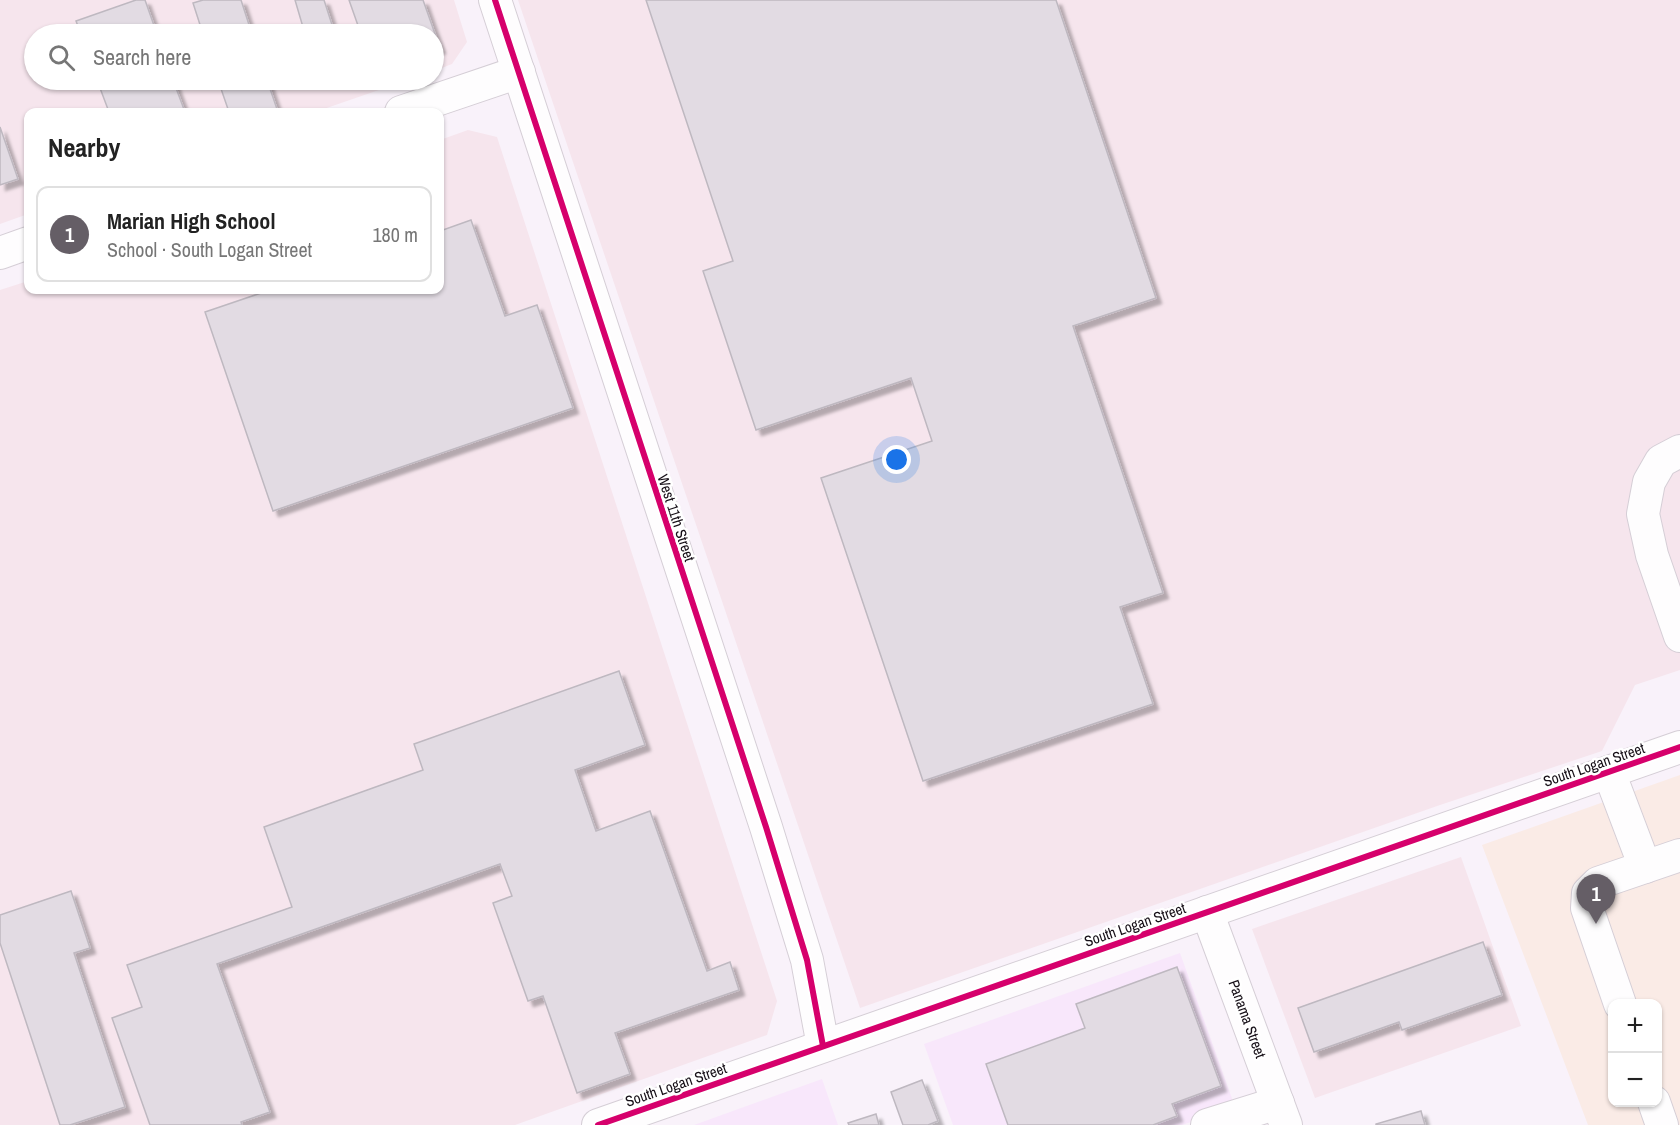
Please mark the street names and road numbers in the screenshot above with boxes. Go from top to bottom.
street label: West 11th Street [653,472,701,565]
street label: South Logan Street [1540,737,1648,792]
street label: South Logan Street [1081,897,1189,952]
street label: Panama Street [1224,977,1272,1062]
street label: South Logan Street [622,1057,730,1112]

